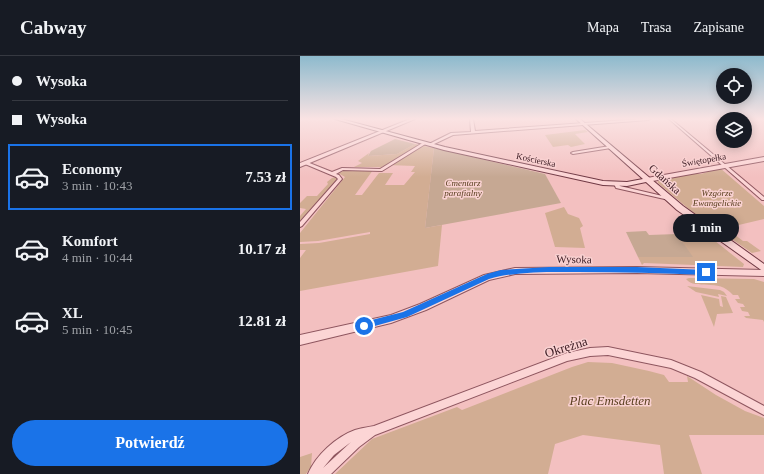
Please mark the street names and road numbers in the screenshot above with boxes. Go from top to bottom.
street label: Kościerska [515,151,557,169]
street label: Świętopełka [681,151,727,169]
street label: Gdańska [647,162,683,196]
street label: Wysoka [556,253,592,265]
street label: Okrężna [543,333,589,361]

